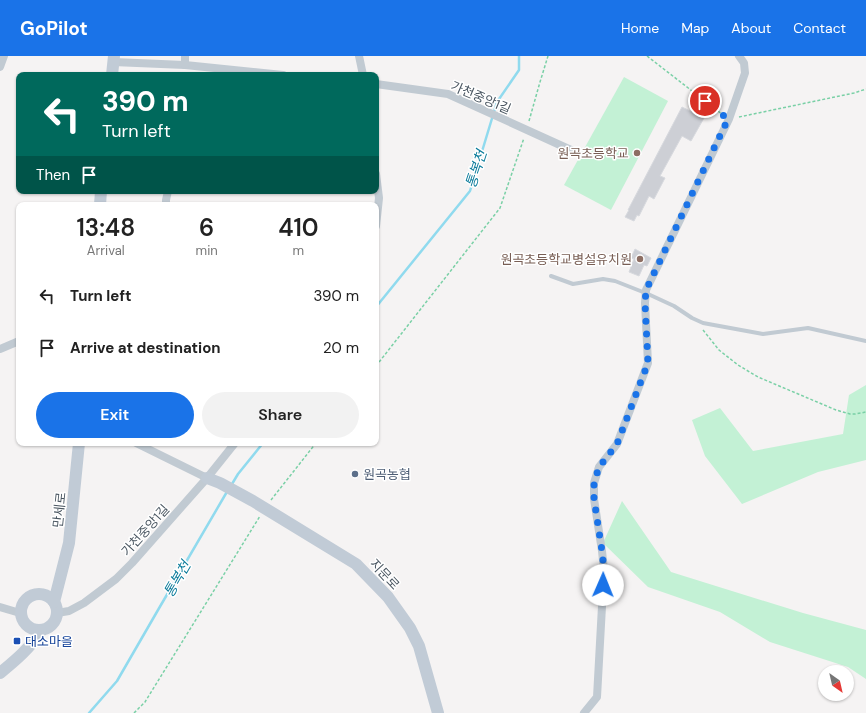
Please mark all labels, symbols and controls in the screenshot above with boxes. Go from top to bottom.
text: GoPilot [20,16,88,41]
text: Home [621,19,659,37]
text: Map [681,19,709,37]
text: About [731,19,771,37]
text: Contact [793,19,846,37]
street label: 가천중앙1길 [448,77,514,118]
text: 390 m [102,83,189,120]
pin [688,84,722,118]
icon: left [36,88,88,140]
icon: arrive [694,90,716,112]
text: Turn left [102,119,171,143]
place label: 원곡초등학교 [557,145,629,162]
water label: 통복천 [461,147,491,190]
marker: 원곡초등학교 [632,148,642,158]
icon: arrive [78,164,100,186]
text: Then [36,165,70,185]
text: 13:48 [76,212,135,243]
text: 6 [199,212,214,243]
text: 410 [278,212,319,243]
text: Arrival [87,242,125,259]
text: min [196,242,218,259]
text: m [293,242,304,259]
place label: 원곡초등학교병설유치원 [500,251,632,268]
marker: 원곡초등학교병설유치원 [635,254,645,264]
icon: left [36,285,58,307]
text: Turn left [70,286,131,306]
text: 390 m [314,286,359,306]
icon: arrive [36,337,58,359]
text: Arrive at destination [70,338,221,358]
text: 20 m [323,338,359,358]
button: Exit [36,392,194,438]
button: Share [202,392,359,438]
place label: 원곡농협 [363,466,411,483]
marker: 원곡농협 [350,469,360,479]
street label: 만세로 [49,491,70,529]
street label: 가천중앙1길 [118,501,173,560]
street label: 지문로 [366,555,403,593]
water label: 통복천 [160,557,195,600]
position arrow [582,564,624,606]
place label: 대소마을 [25,633,73,650]
marker: 대소마을 [12,636,22,646]
north arrow [818,665,854,701]
map controls [818,665,854,701]

